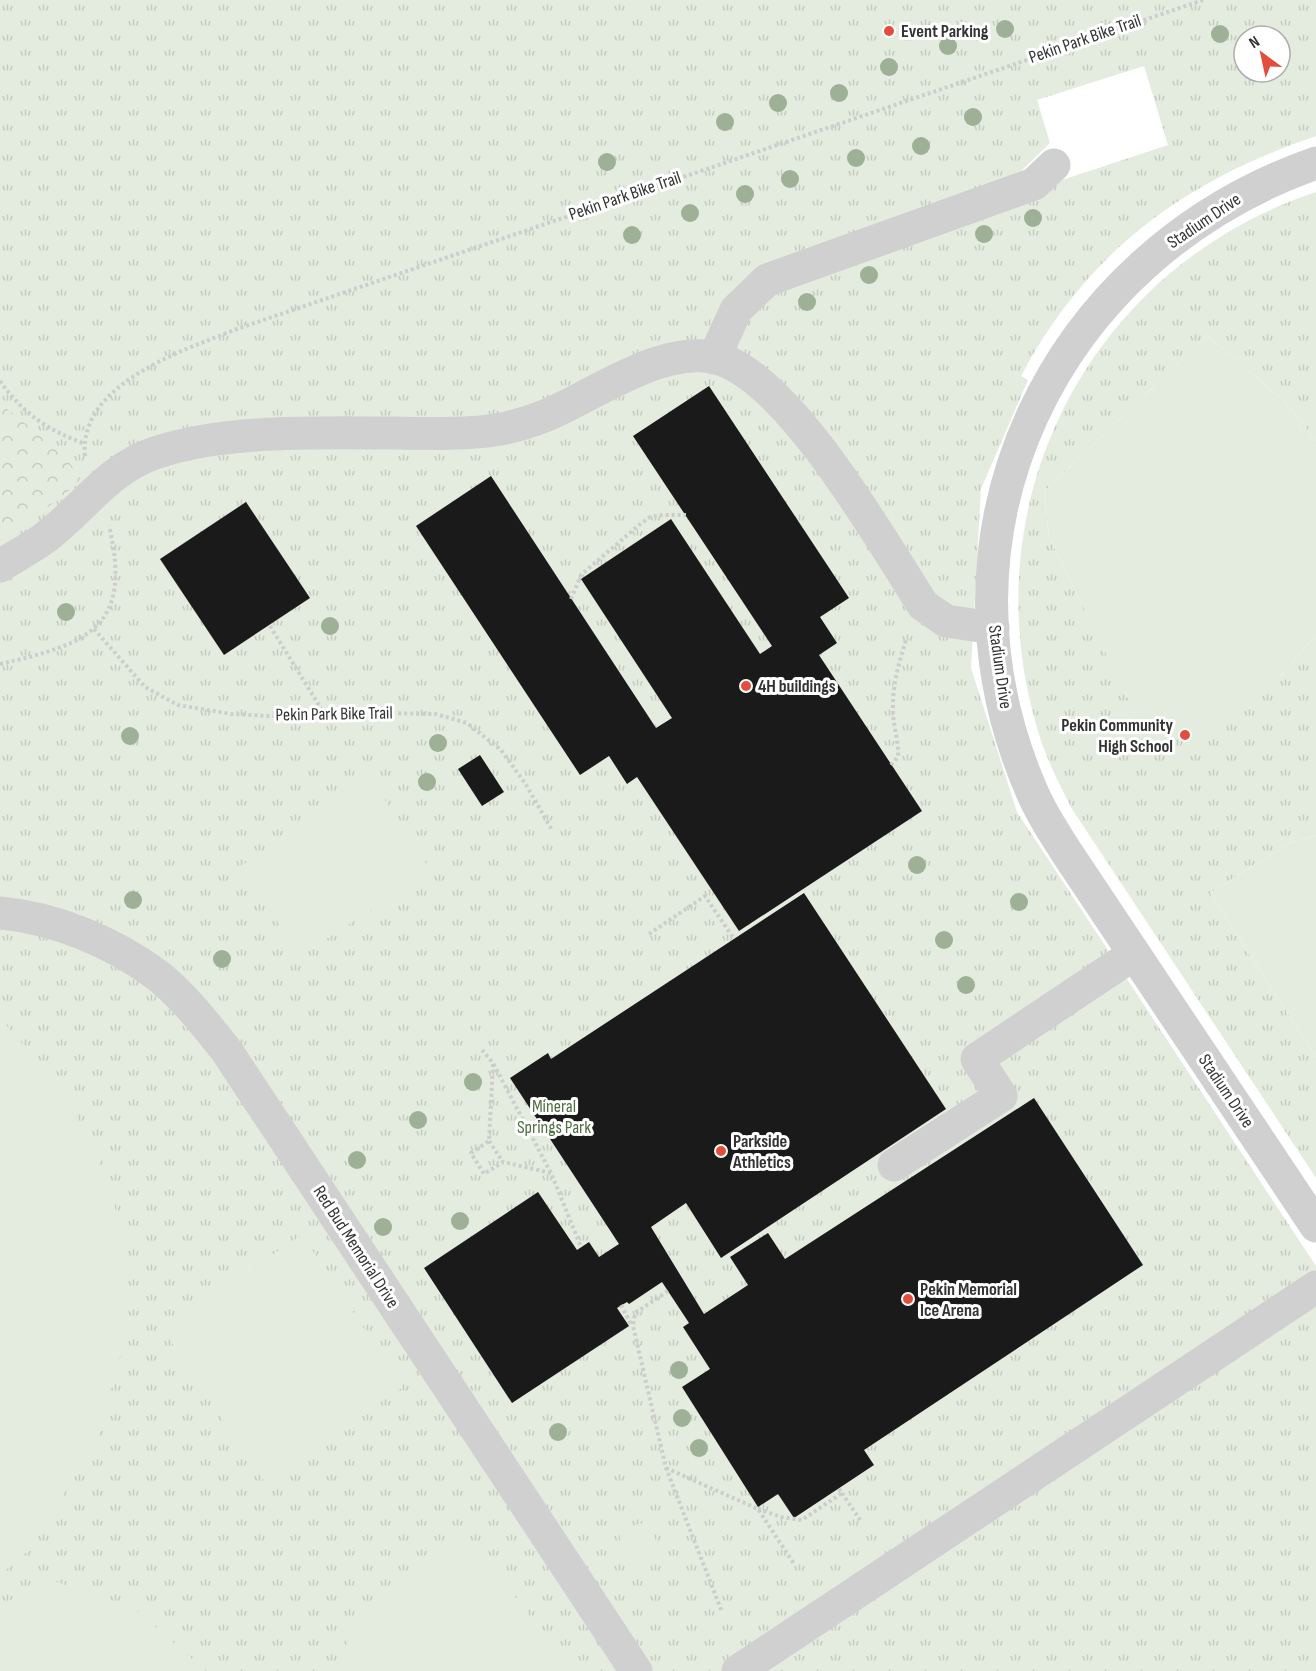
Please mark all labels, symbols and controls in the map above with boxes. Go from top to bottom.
street label: Pekin Park Bike Trail [1026,10,1144,68]
place label: Event Parking [901,21,989,42]
marker: Event Parking [882,24,896,38]
north arrow [1232,24,1292,84]
text: N [1246,32,1263,53]
street label: Pekin Park Bike Trail [566,167,684,225]
street label: Stadium Drive [1163,189,1245,253]
street label: Stadium Drive [984,624,1016,710]
place label: 4H buildings [758,676,836,697]
marker: 4H buildings [739,679,753,693]
street label: Pekin Park Bike Trail [275,702,393,726]
place label: Pekin Community High School [1061,715,1173,757]
marker: Pekin Community High School [1178,728,1192,742]
street label: Stadium Drive [1194,1050,1258,1132]
park label: Mineral Springs Park [517,1096,591,1138]
place label: Parkside Athletics [732,1131,791,1173]
marker: Parkside Athletics [714,1144,728,1158]
street label: Red Bud Memorial Drive [309,1182,403,1312]
place label: Pekin Memorial Ice Arena [920,1279,1017,1321]
marker: Pekin Memorial Ice Arena [901,1292,915,1306]

